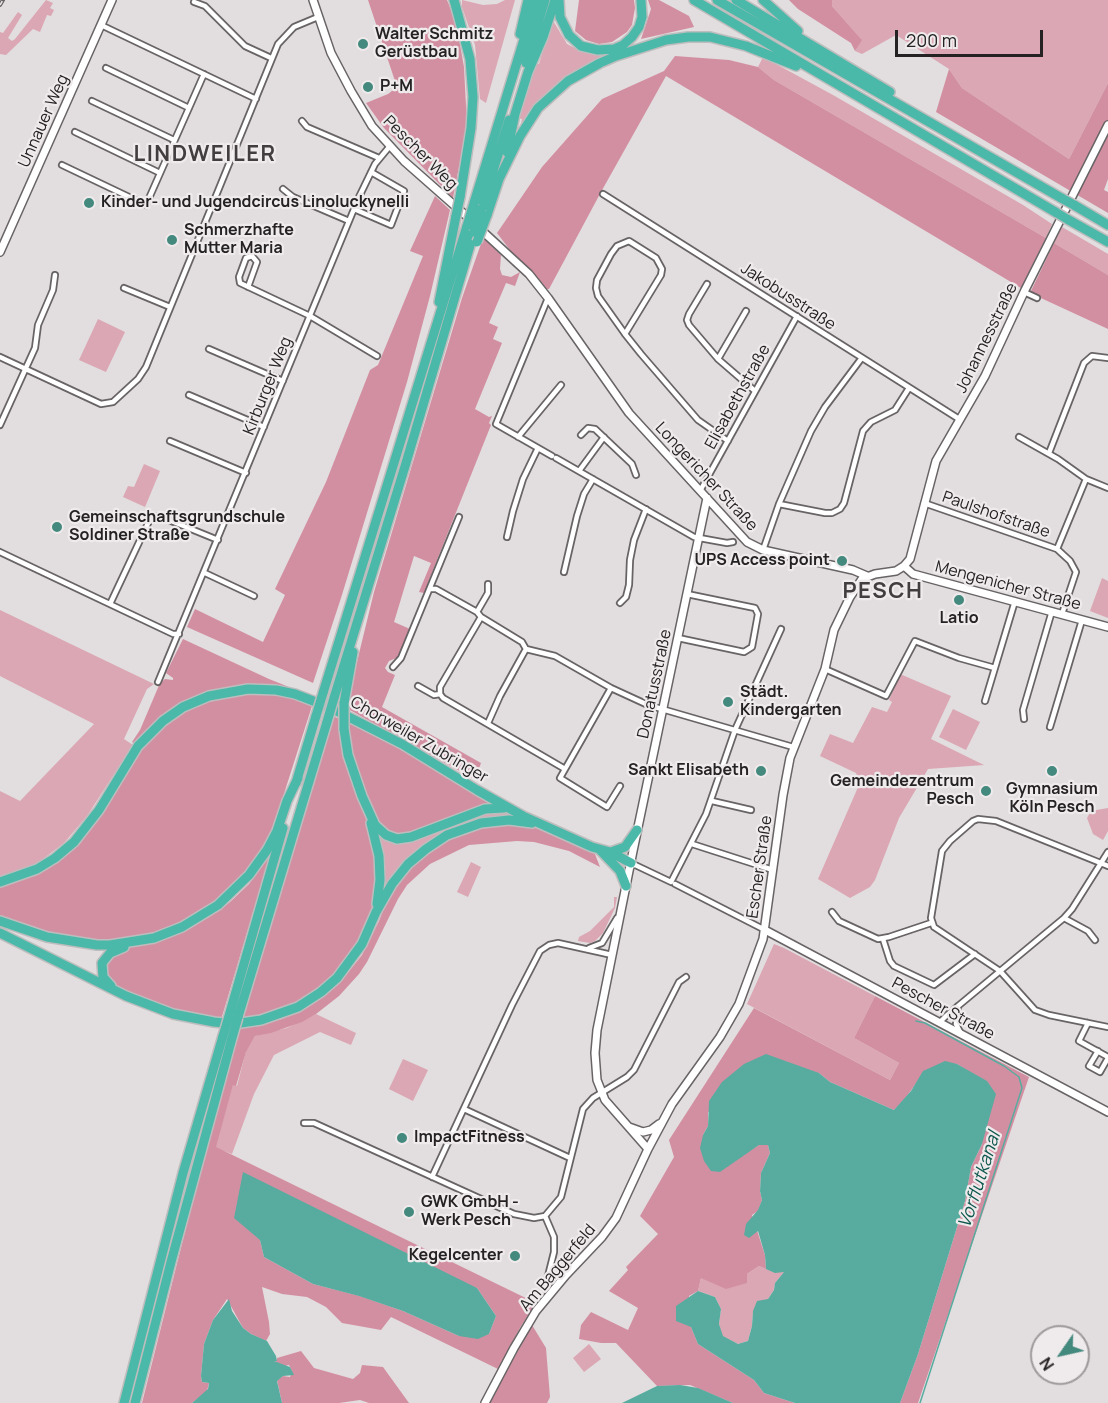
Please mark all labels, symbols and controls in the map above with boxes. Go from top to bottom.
scale bar [898,18,1046,56]
place label: Walter Schmitz Gerüstbau [375,25,493,63]
text: 200 m [906,28,957,52]
marker: Walter Schmitz Gerüstbau [356,37,370,51]
street label: Unnauer Weg [15,72,73,170]
place label: P+M [380,77,413,97]
marker: P+M [361,80,375,94]
street label: Pescher Weg [379,112,461,194]
district label: LINDWEILER [133,142,277,168]
place label: Kinder- und Jugendcircus Linoluckynelli [101,193,409,213]
marker: Kinder- und Jugendcircus Linoluckynelli [82,196,96,210]
place label: Schmerzhafte Mutter Maria [184,221,294,259]
marker: Schmerzhafte Mutter Maria [165,233,179,247]
street label: Jakobusstraße [737,259,839,335]
street label: Johannesstraße [952,280,1022,396]
street label: Kirburger Weg [240,334,296,438]
street label: Elisabethstraße [701,341,775,453]
street label: Longericher Straße [651,419,761,535]
street label: Paulshofstraße [940,488,1052,542]
place label: Gemeinschaftsgrundschule Soldiner Straße [69,508,285,546]
marker: Gemeinschaftsgrundschule Soldiner Straße [50,520,64,534]
place label: UPS Access point [695,551,830,571]
marker: UPS Access point [835,554,849,568]
street label: Mengenicher Straße [933,557,1083,615]
district label: PESCH [843,579,923,605]
marker: Latio [952,593,966,607]
place label: Latio [939,609,979,629]
street label: Donatusstraße [634,628,676,740]
place label: Städt. Kindergarten [740,683,842,721]
street label: Chorweiler Zubringer [347,693,491,787]
marker: Städt. Kindergarten [721,695,735,709]
place label: Sankt Elisabeth [628,761,749,781]
marker: Sankt Elisabeth [754,764,768,778]
marker: Gymnasium Köln Pesch [1045,764,1059,778]
place label: Gemeindezentrum Pesch [830,772,974,810]
place label: Gymnasium Köln Pesch [1006,780,1098,818]
marker: Gemeindezentrum Pesch [979,784,993,798]
street label: Escher Straße [743,814,777,920]
street label: Pescher Straße [888,974,998,1044]
place label: ImpactFitness [414,1128,525,1148]
water label: Vorflutkanal [954,1129,1006,1231]
marker: ImpactFitness [395,1131,409,1145]
place label: GWK GmbH - Werk Pesch [421,1193,519,1231]
marker: GWK GmbH - Werk Pesch [402,1205,416,1219]
street label: Am Baggerfeld [516,1221,600,1315]
place label: Kegelcenter [409,1246,503,1266]
marker: Kegelcenter [508,1249,522,1263]
north arrow [1030,1325,1090,1385]
text: N [1034,1353,1059,1375]

